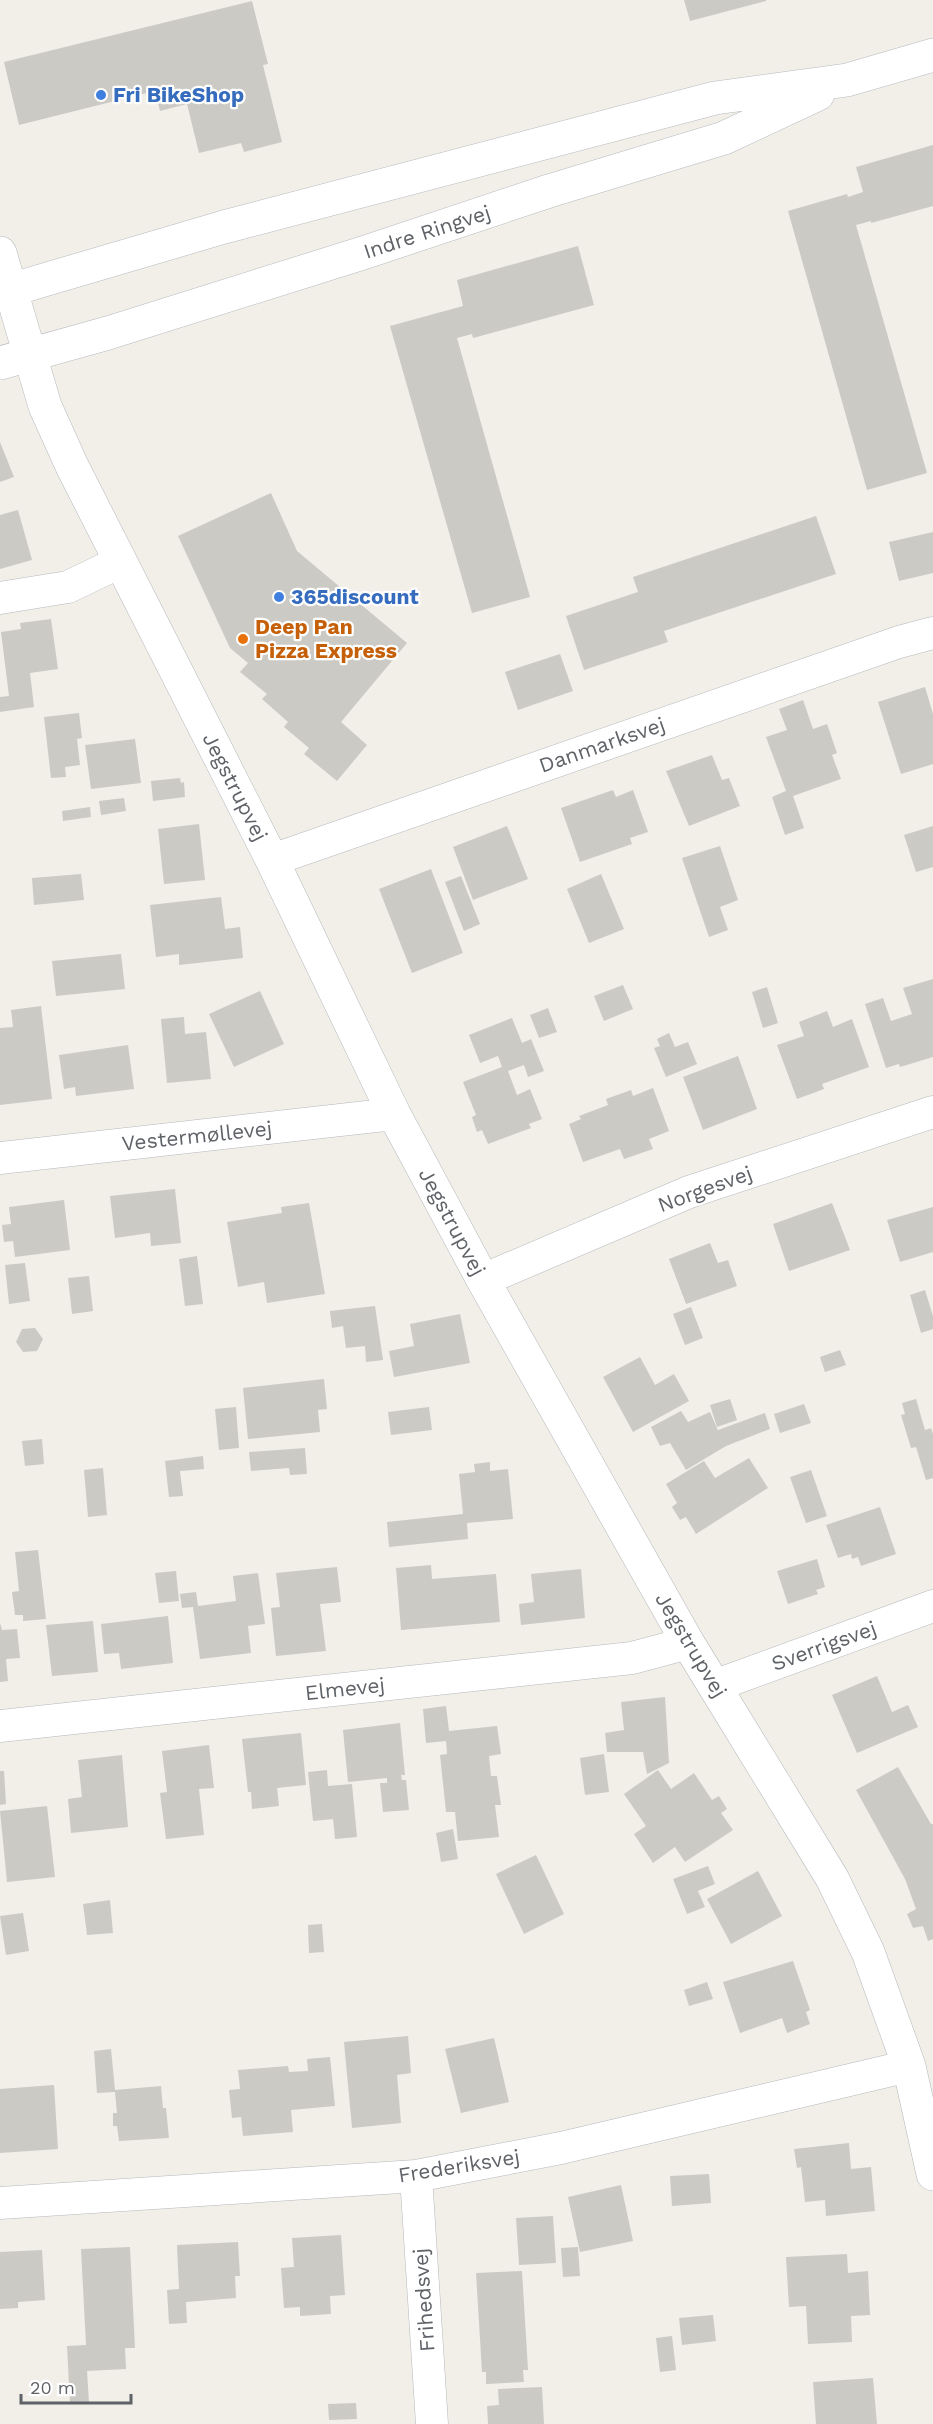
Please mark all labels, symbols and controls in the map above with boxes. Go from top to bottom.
place label: Fri BikeShop [113,82,244,107]
marker: Fri BikeShop [94,88,108,102]
street label: Indre Ringvej [360,199,493,264]
place label: 365discount [291,584,419,609]
marker: 365discount [272,590,286,604]
place label: Deep Pan Pizza Express [255,614,397,663]
marker: Deep Pan Pizza Express [236,632,250,646]
street label: Danmarksvej [536,711,668,778]
street label: Jegstrupvej [197,728,273,845]
street label: Vestermøllevej [120,1115,273,1156]
street label: Norgesvej [654,1160,755,1217]
street label: Jegstrupvej [414,1164,491,1280]
street label: Jegstrupvej [650,1588,733,1702]
street label: Sverrigsvej [768,1615,880,1676]
street label: Elmevej [304,1672,386,1705]
street label: Frederiksvej [396,2144,522,2187]
street label: Frihedsvej [407,2247,440,2353]
scale bar [21,2367,130,2405]
text: 20 m [30,2377,75,2398]

